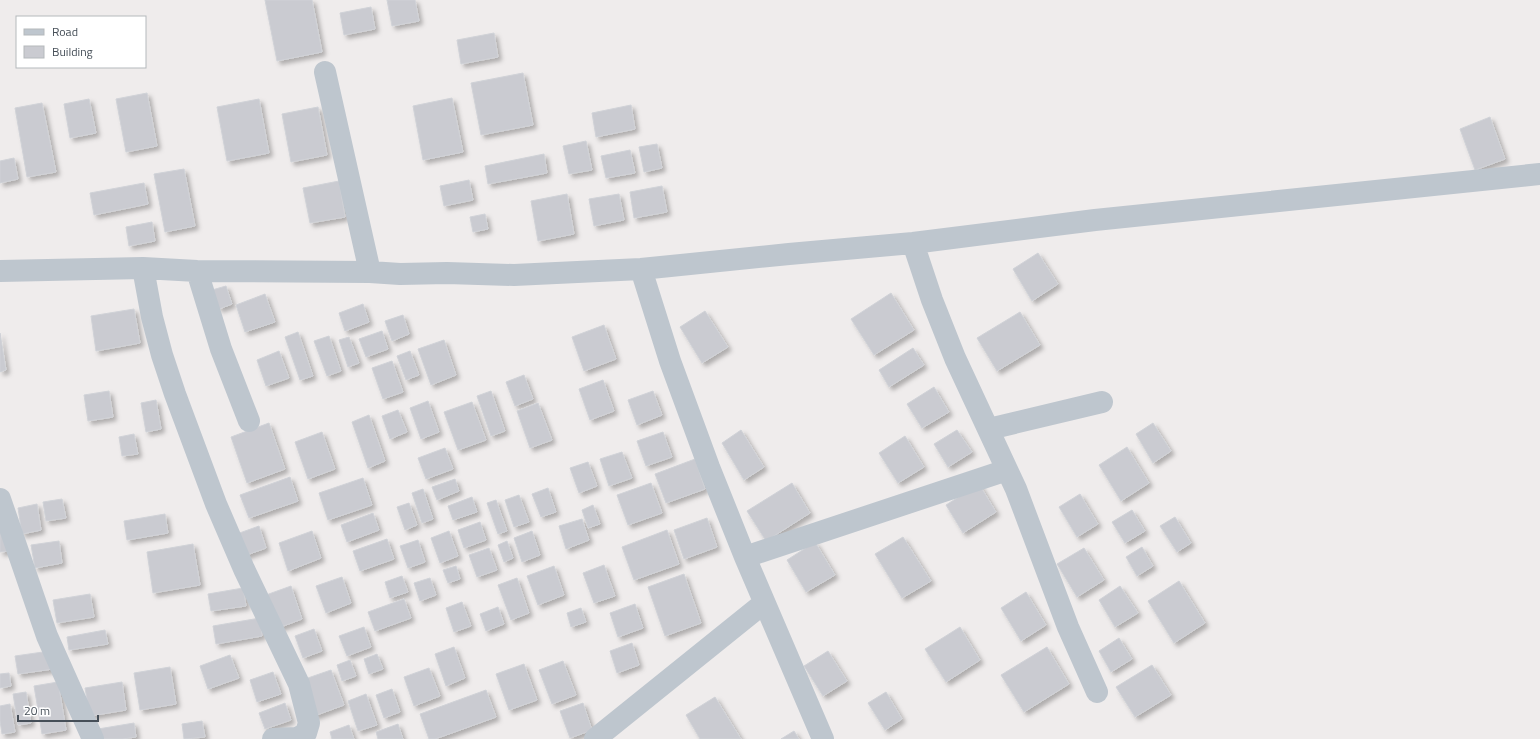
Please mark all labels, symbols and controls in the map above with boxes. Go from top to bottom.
legend [16,16,146,68]
text: Road [52,22,78,41]
text: Building [52,42,93,61]
scale bar [18,697,98,723]
text: 20 m [24,701,50,720]

